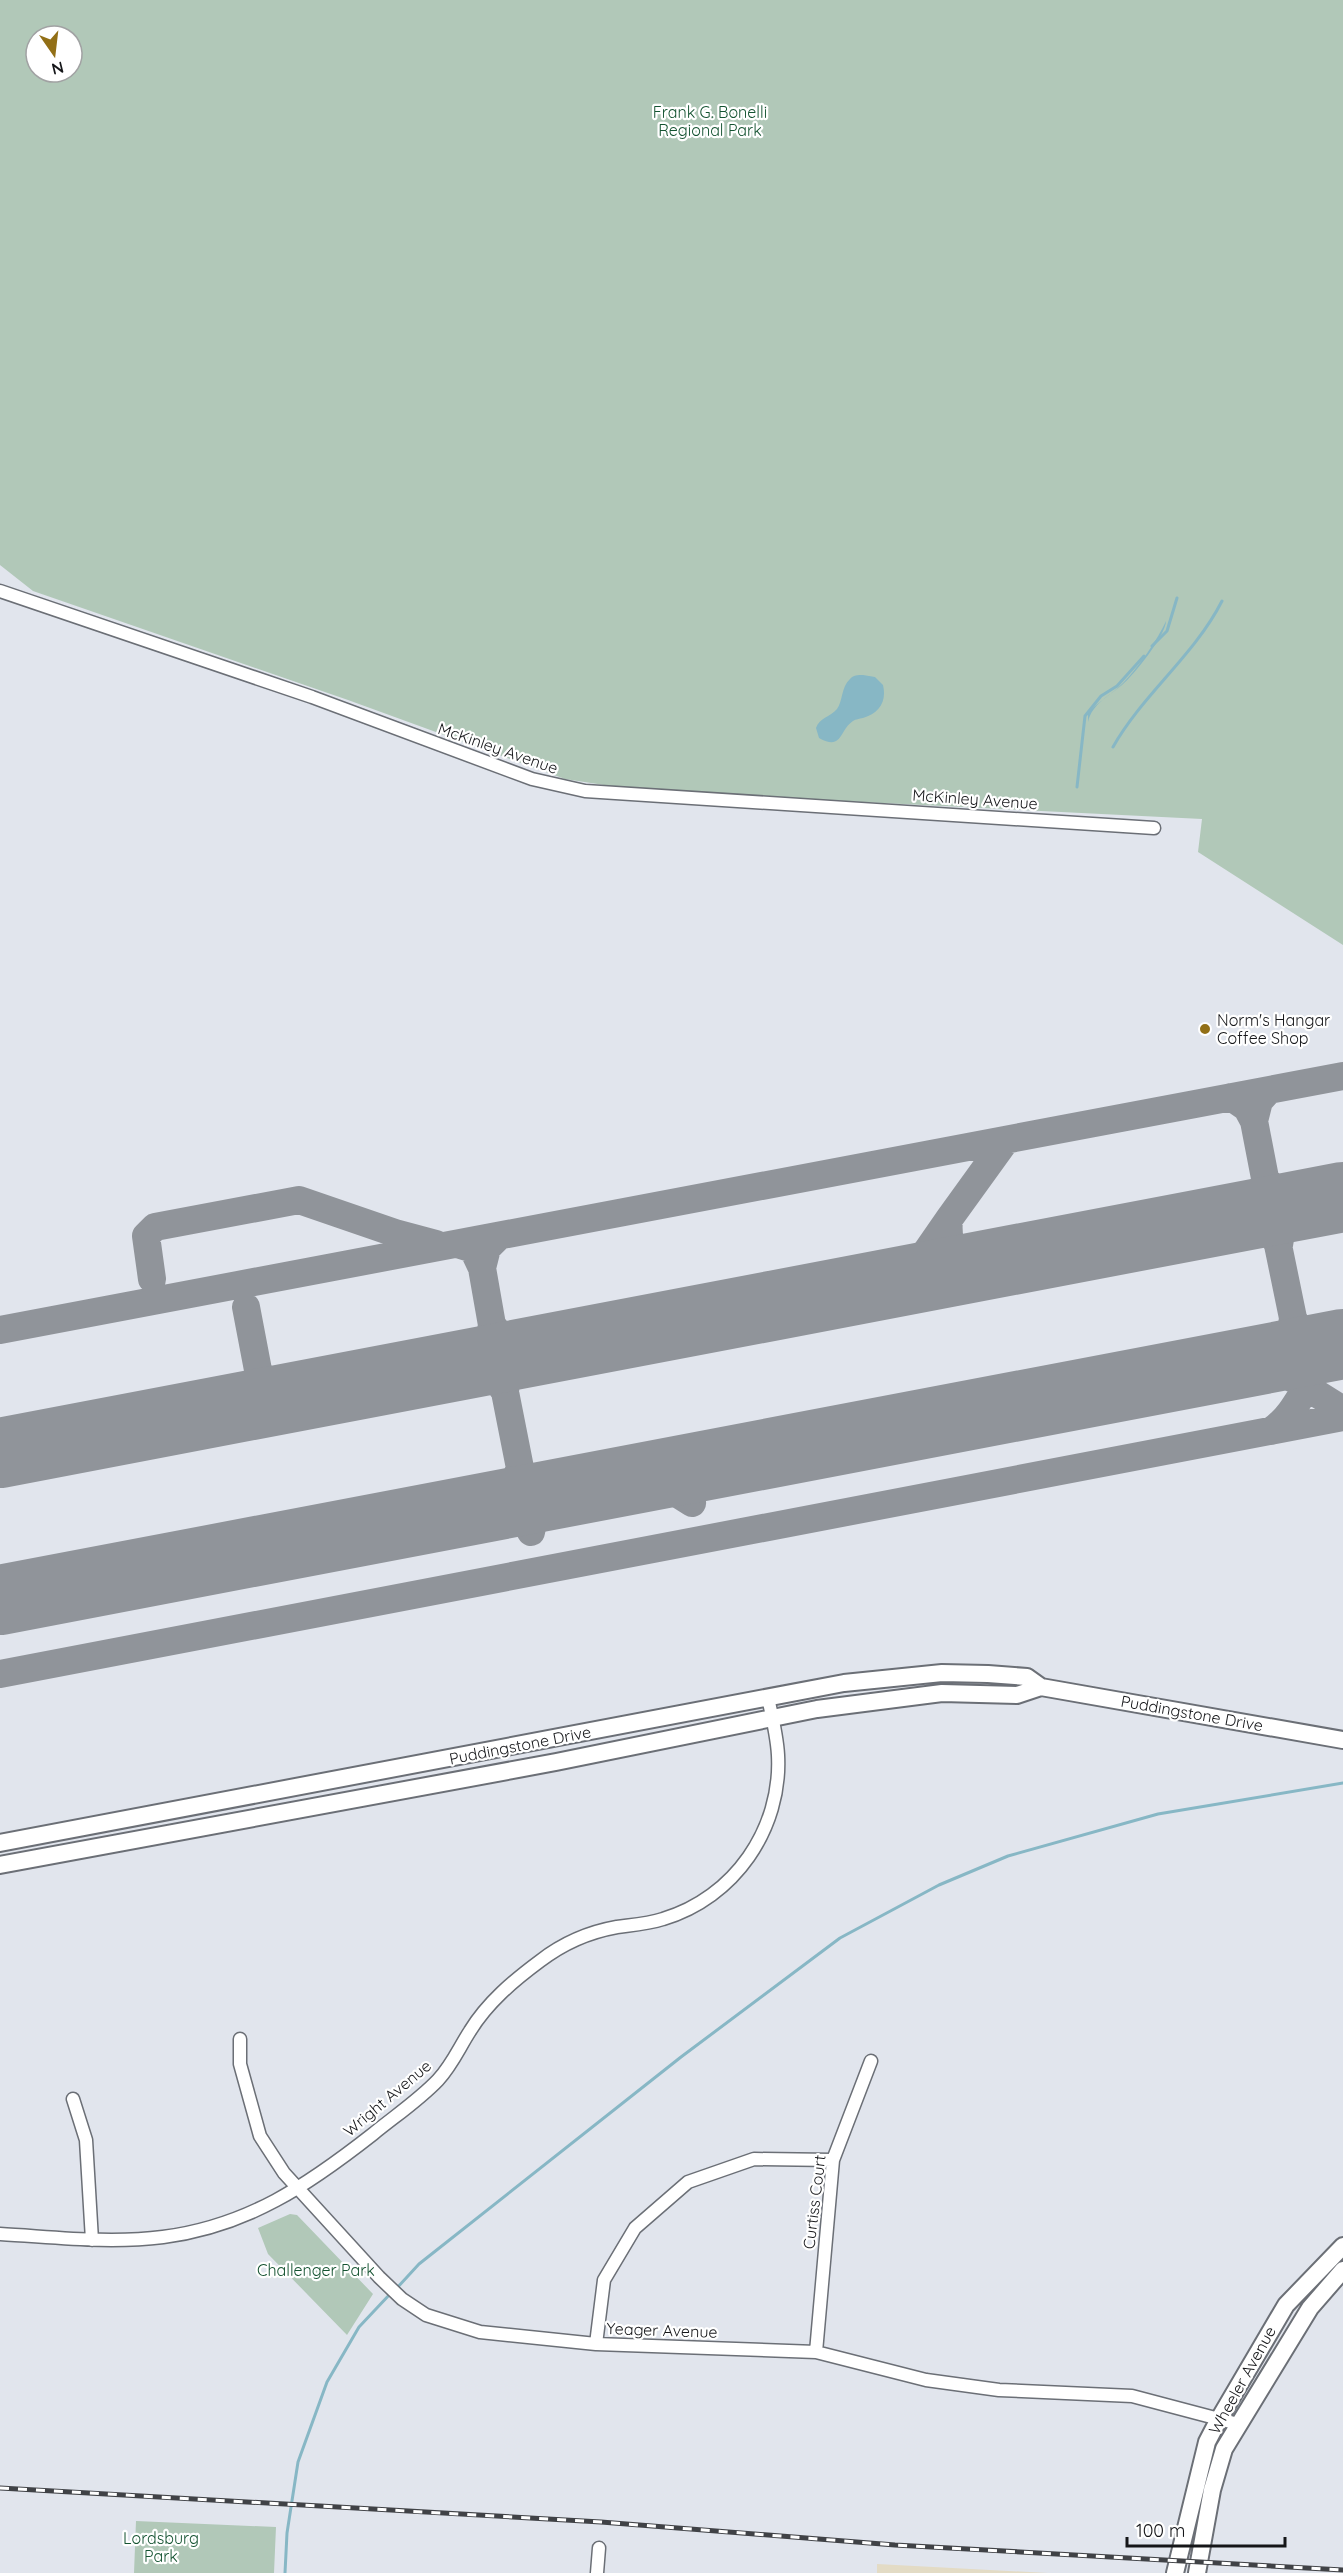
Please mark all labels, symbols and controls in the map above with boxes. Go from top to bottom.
north arrow [24,24,84,84]
text: N [50,57,66,80]
park label: Frank G. Bonelli Regional Park [653,102,767,140]
street label: McKinley Avenue [435,718,561,778]
street label: McKinley Avenue [912,785,1038,813]
place label: Norm's Hangar Coffee Shop [1217,1010,1330,1048]
marker: Norm's Hangar Coffee Shop [1198,1022,1212,1036]
street label: Puddingstone Drive [1119,1691,1265,1735]
street label: Puddingstone Drive [447,1721,593,1769]
street label: Wright Avenue [339,2055,435,2141]
street label: Curtiss Court [798,2154,830,2250]
park label: Challenger Park [257,2260,375,2280]
street label: Yeager Avenue [606,2318,718,2342]
street label: Wheeler Avenue [1204,2322,1280,2438]
scale bar [1127,2510,1284,2548]
text: 100 m [1136,2519,1185,2542]
park label: Lordsburg Park [123,2528,199,2566]

